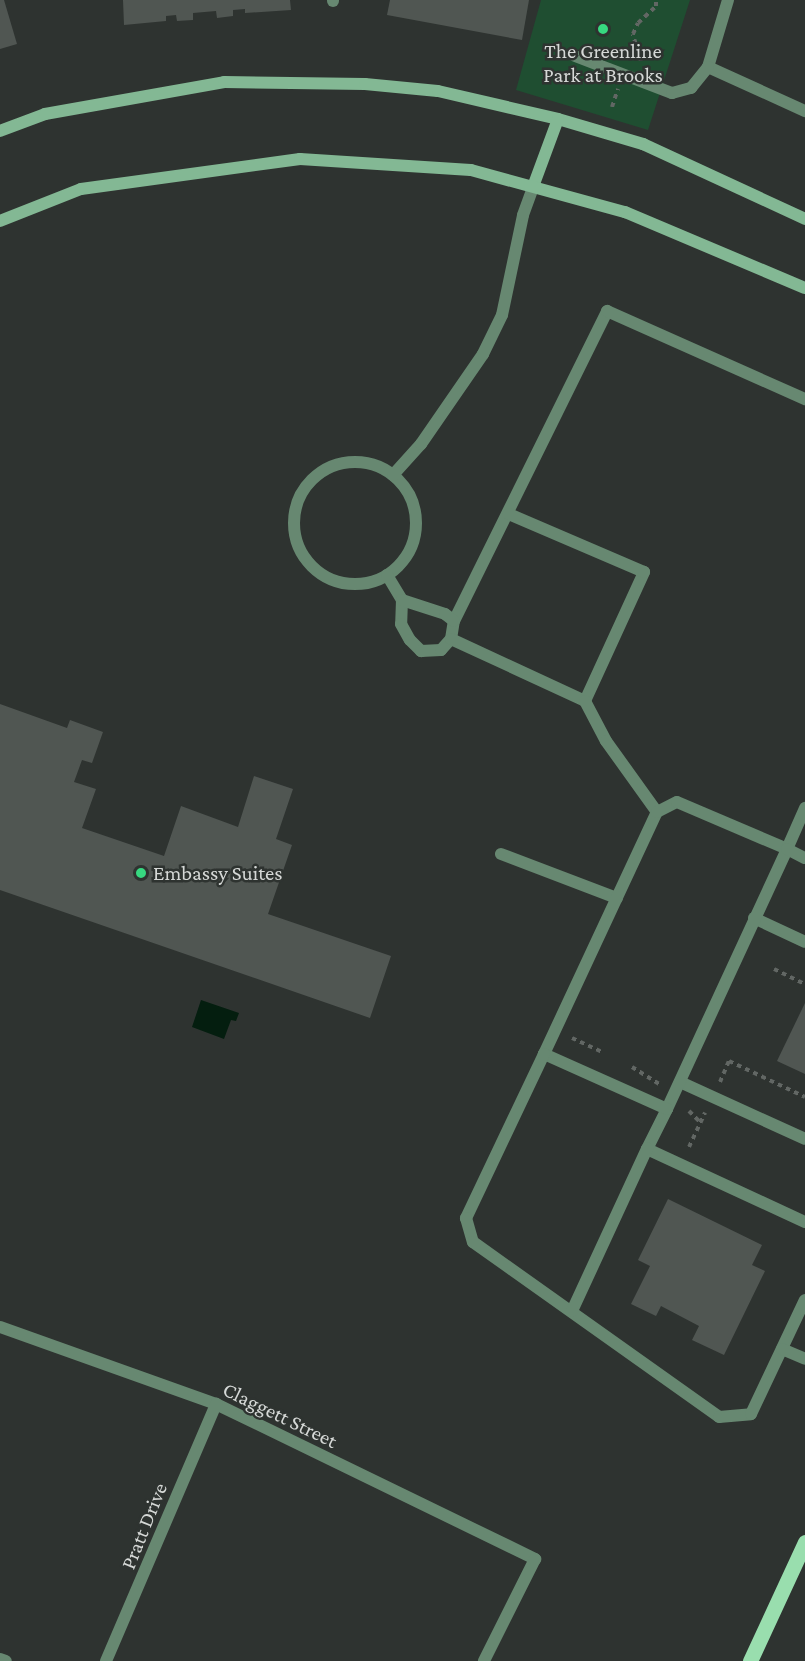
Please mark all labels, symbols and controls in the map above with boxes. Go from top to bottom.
marker: The Greenline Park at Brooks [596,22,610,36]
place label: The Greenline Park at Brooks [543,38,663,88]
place label: Embassy Suites [153,860,283,886]
marker: Embassy Suites [134,866,148,880]
street label: Claggett Street [219,1376,341,1454]
street label: Pratt Drive [115,1479,173,1573]

